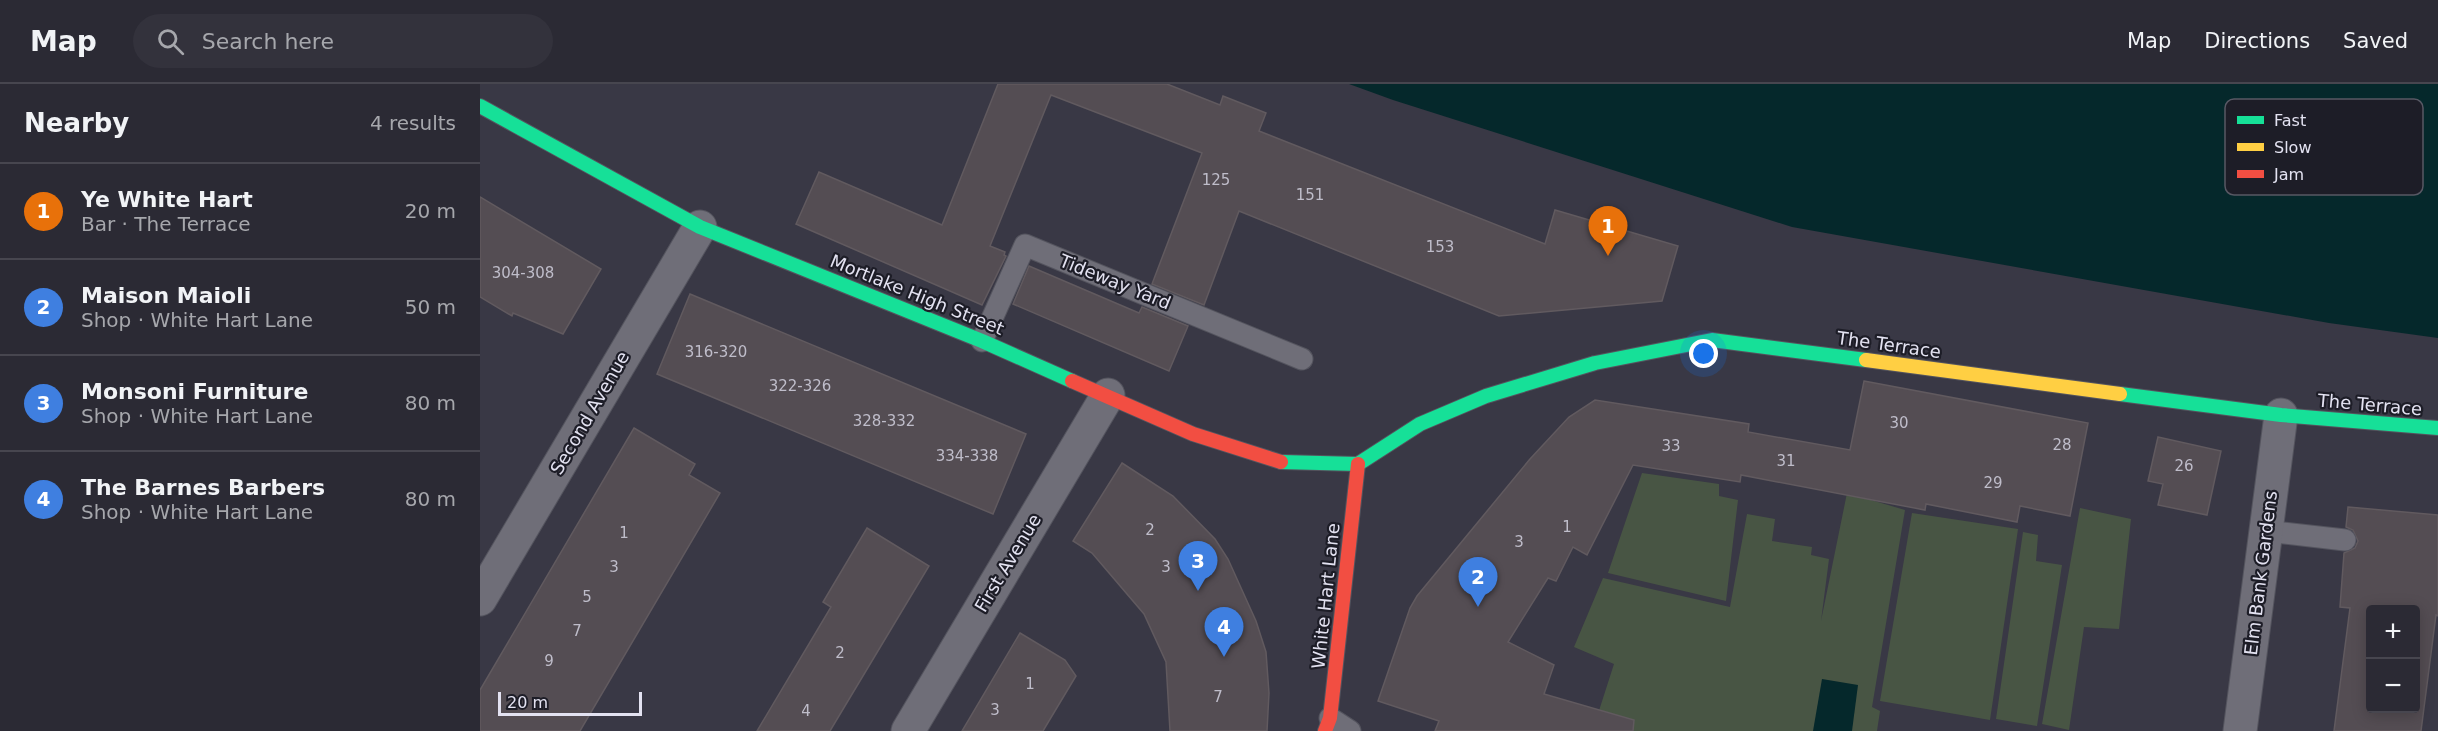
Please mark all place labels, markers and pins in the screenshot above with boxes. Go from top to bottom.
pin: 1 [1588,206,1628,256]
pin: 3 [1178,542,1218,591]
pin: 2 [1458,558,1498,607]
pin: 4 [1204,608,1244,657]

